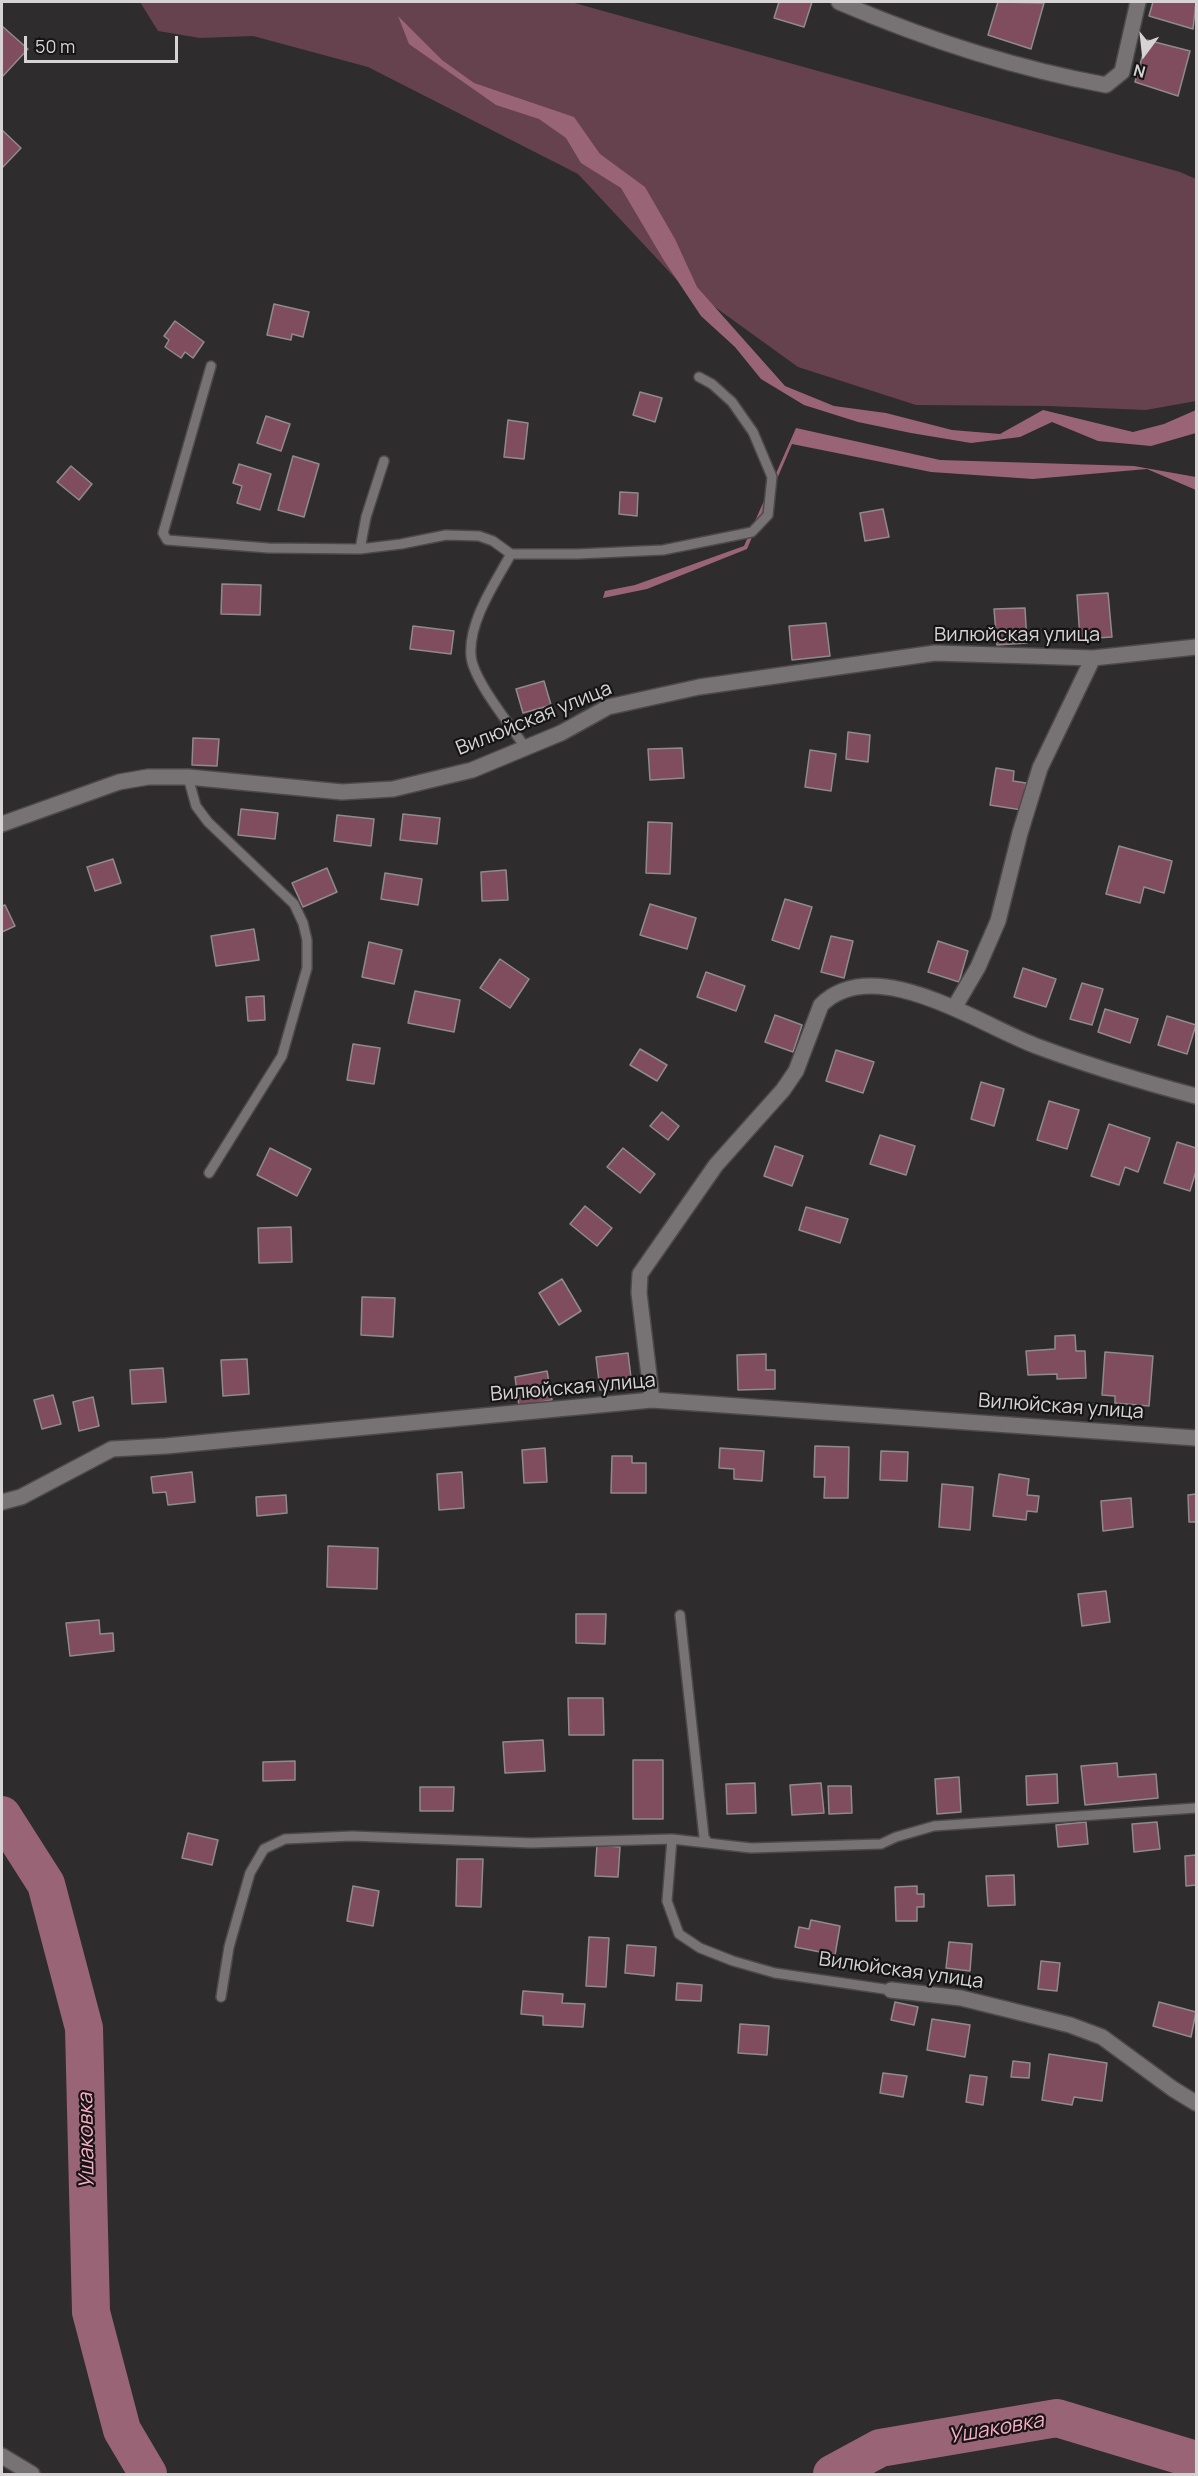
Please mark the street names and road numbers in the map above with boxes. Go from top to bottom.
street label: Вилюйская улица [934,623,1100,647]
street label: Вилюйская улица [453,677,615,761]
street label: Вилюйская улица [489,1369,657,1407]
street label: Вилюйская улица [977,1389,1145,1425]
street label: Вилюйская улица [817,1948,985,1994]

